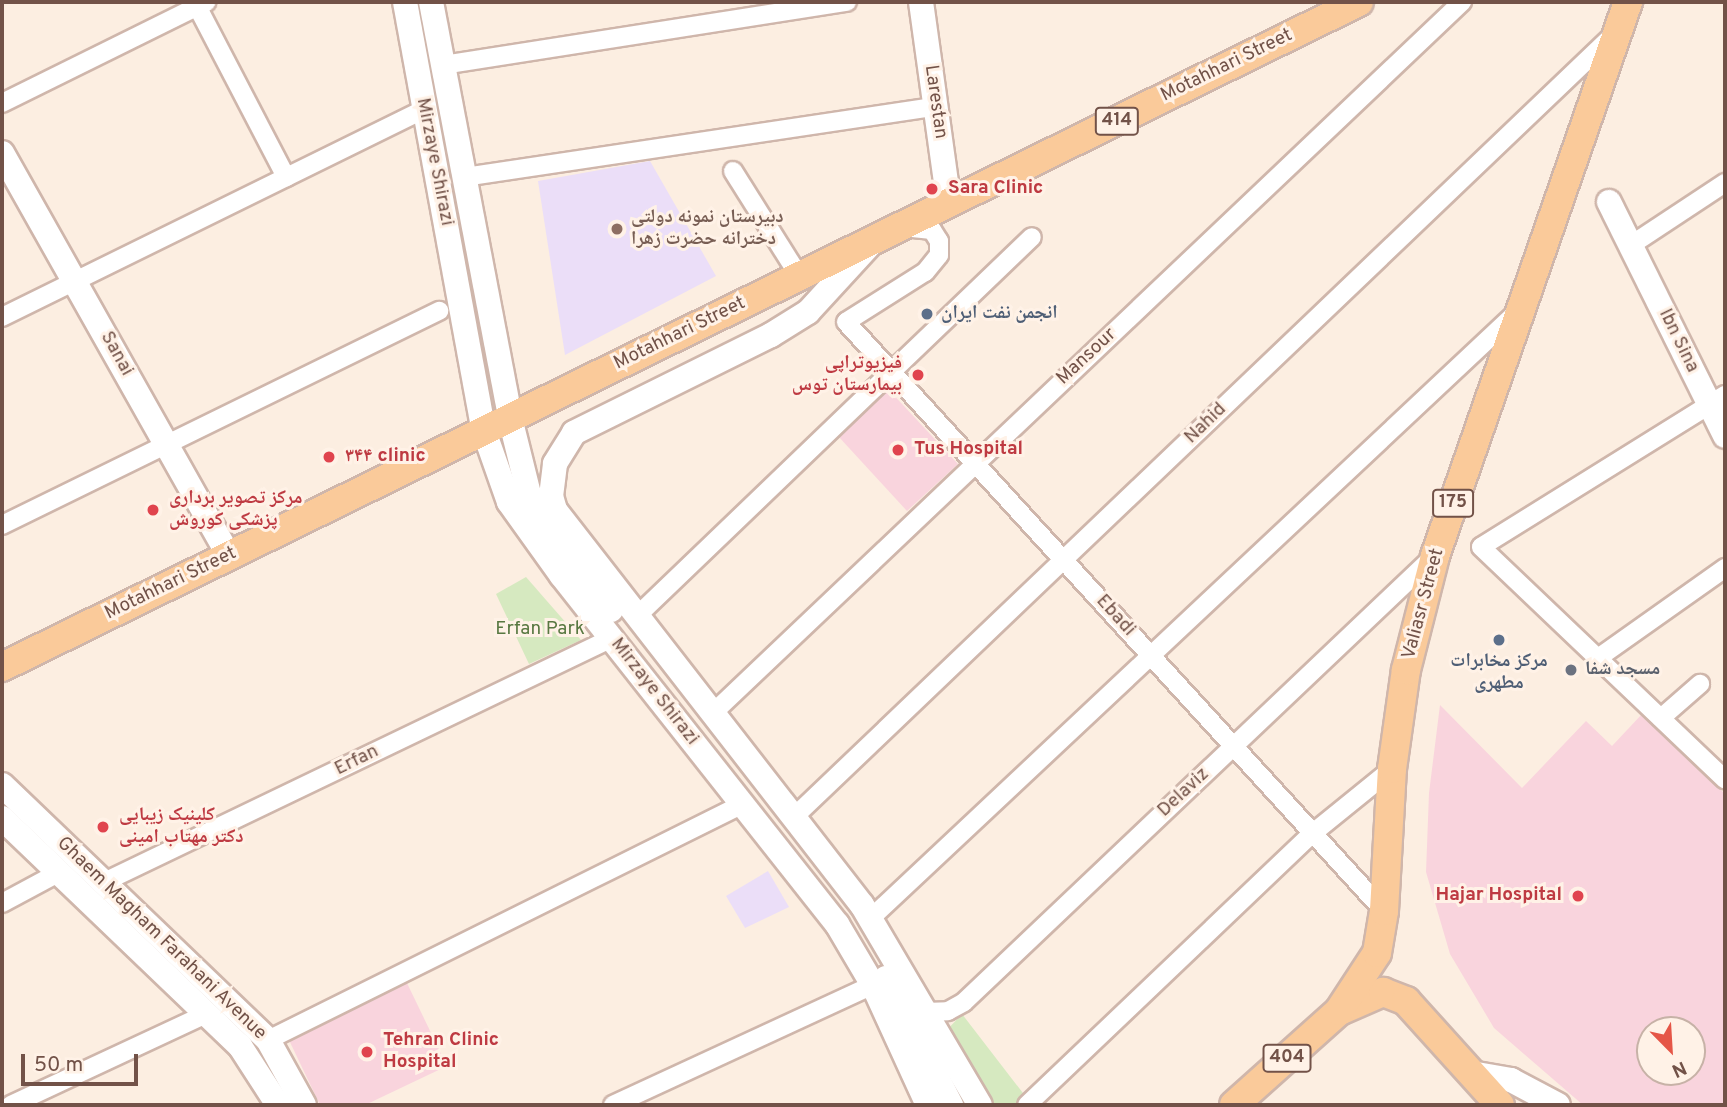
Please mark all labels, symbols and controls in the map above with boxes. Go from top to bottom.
street label: Motahhari Street [1158,24,1296,108]
street label: Larestan [919,64,951,140]
street label: Mirzaye Shirazi [410,96,458,228]
road number: 414 [1094,106,1140,136]
place label: Sara Clinic [948,178,1043,200]
marker: Sara Clinic [922,179,942,199]
place label: دبیرستان نمونه دولتی دخترانه حضرت زهرا [631,207,784,251]
marker: دبیرستان نمونه دولتی دخترانه حضرت زهرا [609,221,625,237]
street label: Motahhari Street [611,292,749,376]
place label: انجمن نفت ایران [941,303,1058,325]
street label: Ibn Sina [1653,305,1703,377]
marker: انجمن نفت ایران [919,306,935,322]
street label: Mansour [1052,324,1122,390]
street label: Sanai [95,328,137,380]
place label: فیزیوتراپی بیمارستان توس [792,353,902,397]
marker: فیزیوتراپی بیمارستان توس [908,365,928,385]
street label: Nahid [1180,399,1232,449]
place label: Tus Hospital [914,439,1023,461]
marker: Tus Hospital [888,440,908,460]
place label: ۳۴۴ clinic [345,446,426,468]
marker: ۳۴۴ clinic [319,447,339,467]
place label: مرکز تصویر برداری پزشکی کوروش [169,488,302,532]
road number: 175 [1432,489,1474,518]
marker: مرکز تصویر برداری پزشکی کوروش [143,500,163,520]
street label: Motahhari Street [102,542,240,626]
street label: Valiasr Street [1398,546,1450,662]
street label: Ebadi [1090,590,1140,642]
park label: Erfan Park [495,619,585,641]
marker: مرکز مخابرات مطهری [1491,632,1507,648]
street label: Mirzaye Shirazi [605,634,703,750]
place label: مرکز مخابرات مطهری [1450,651,1548,695]
place label: مسجد شفا [1585,659,1660,681]
marker: مسجد شفا [1563,662,1579,678]
street label: Erfan [331,741,383,781]
street label: Delaviz [1154,763,1214,823]
place label: کلینیک زیبایی دکتر مهتاب امینی [119,805,244,849]
marker: کلینیک زیبایی دکتر مهتاب امینی [93,817,113,837]
street label: Ghaem Magham Farahani Avenue [51,832,271,1046]
place label: Hajar Hospital [1436,885,1562,907]
marker: Hajar Hospital [1568,886,1588,906]
north arrow [1636,1016,1706,1086]
place label: Tehran Clinic Hospital [383,1030,499,1074]
scale bar [24,1040,142,1084]
marker: Tehran Clinic Hospital [357,1042,377,1062]
road number: 404 [1262,1044,1312,1072]
text: 50 m [34,1052,83,1079]
text: N [1668,1055,1690,1082]

